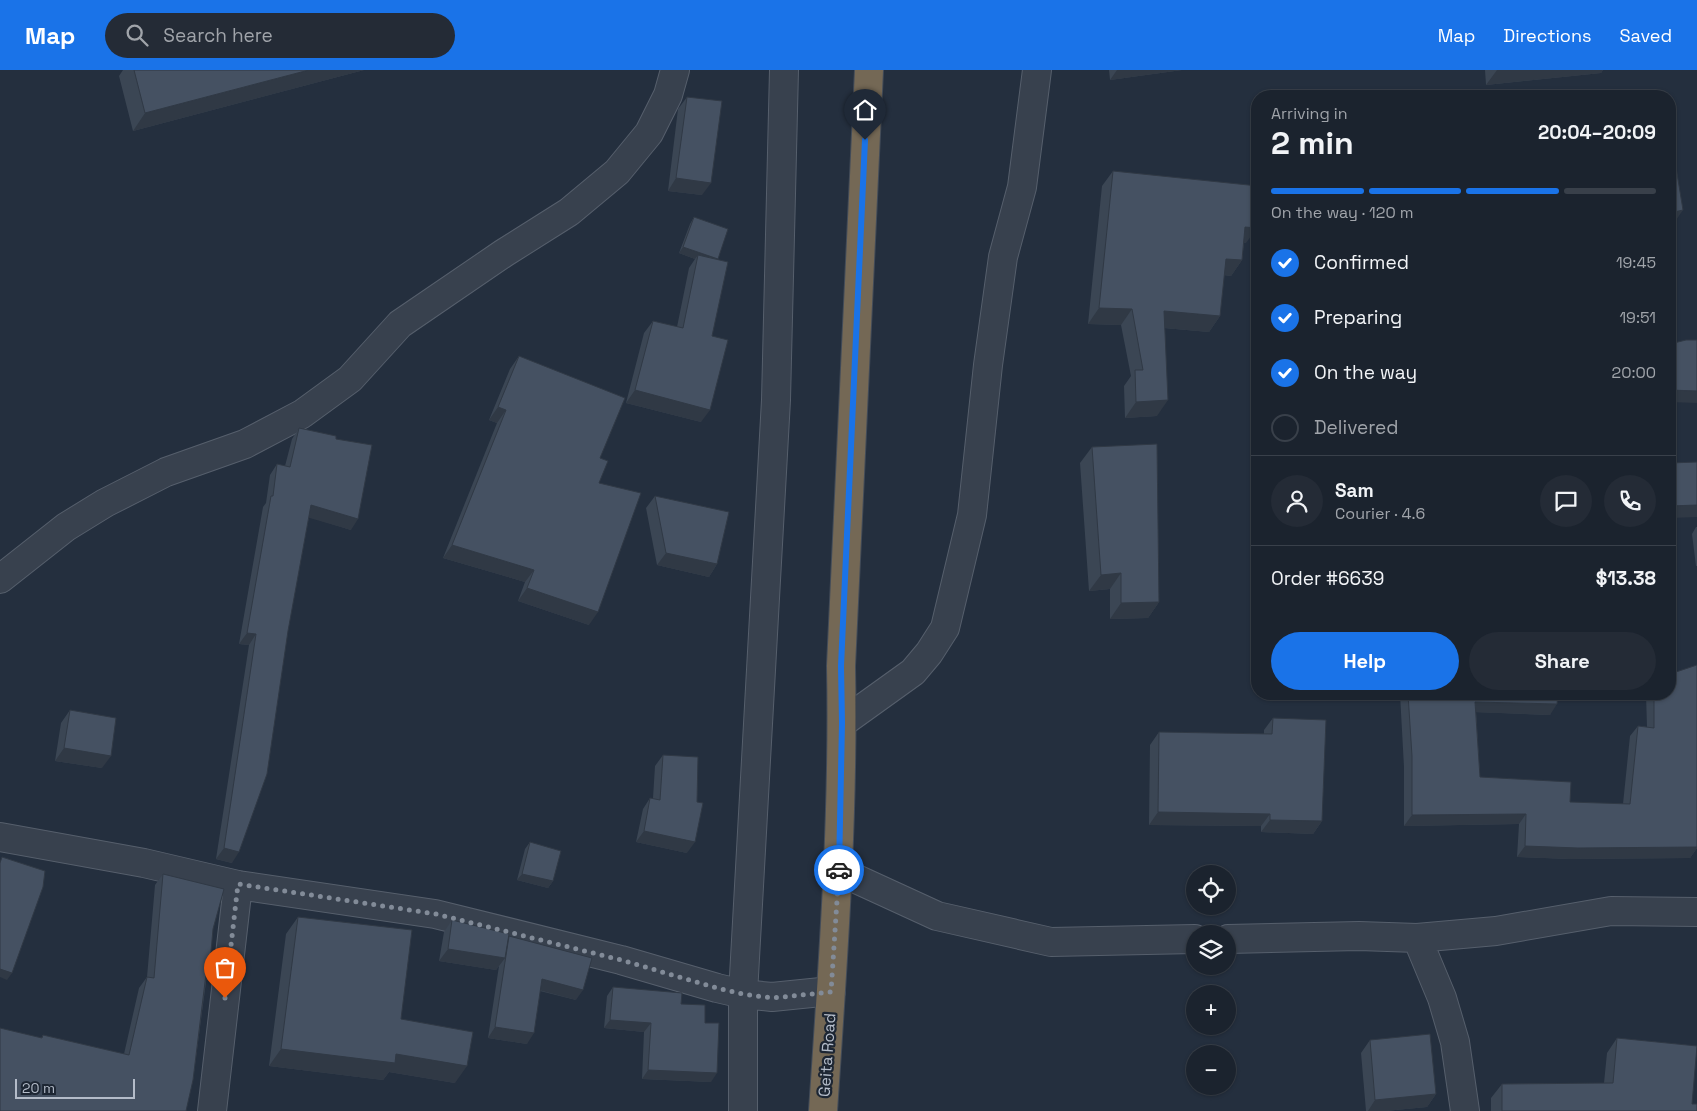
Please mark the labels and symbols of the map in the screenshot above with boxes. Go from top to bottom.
pin [844,89,886,140]
courier [814,845,864,895]
pin [204,947,246,998]
street label: Geita Road [814,1012,840,1098]
scale bar [15,1076,135,1099]

